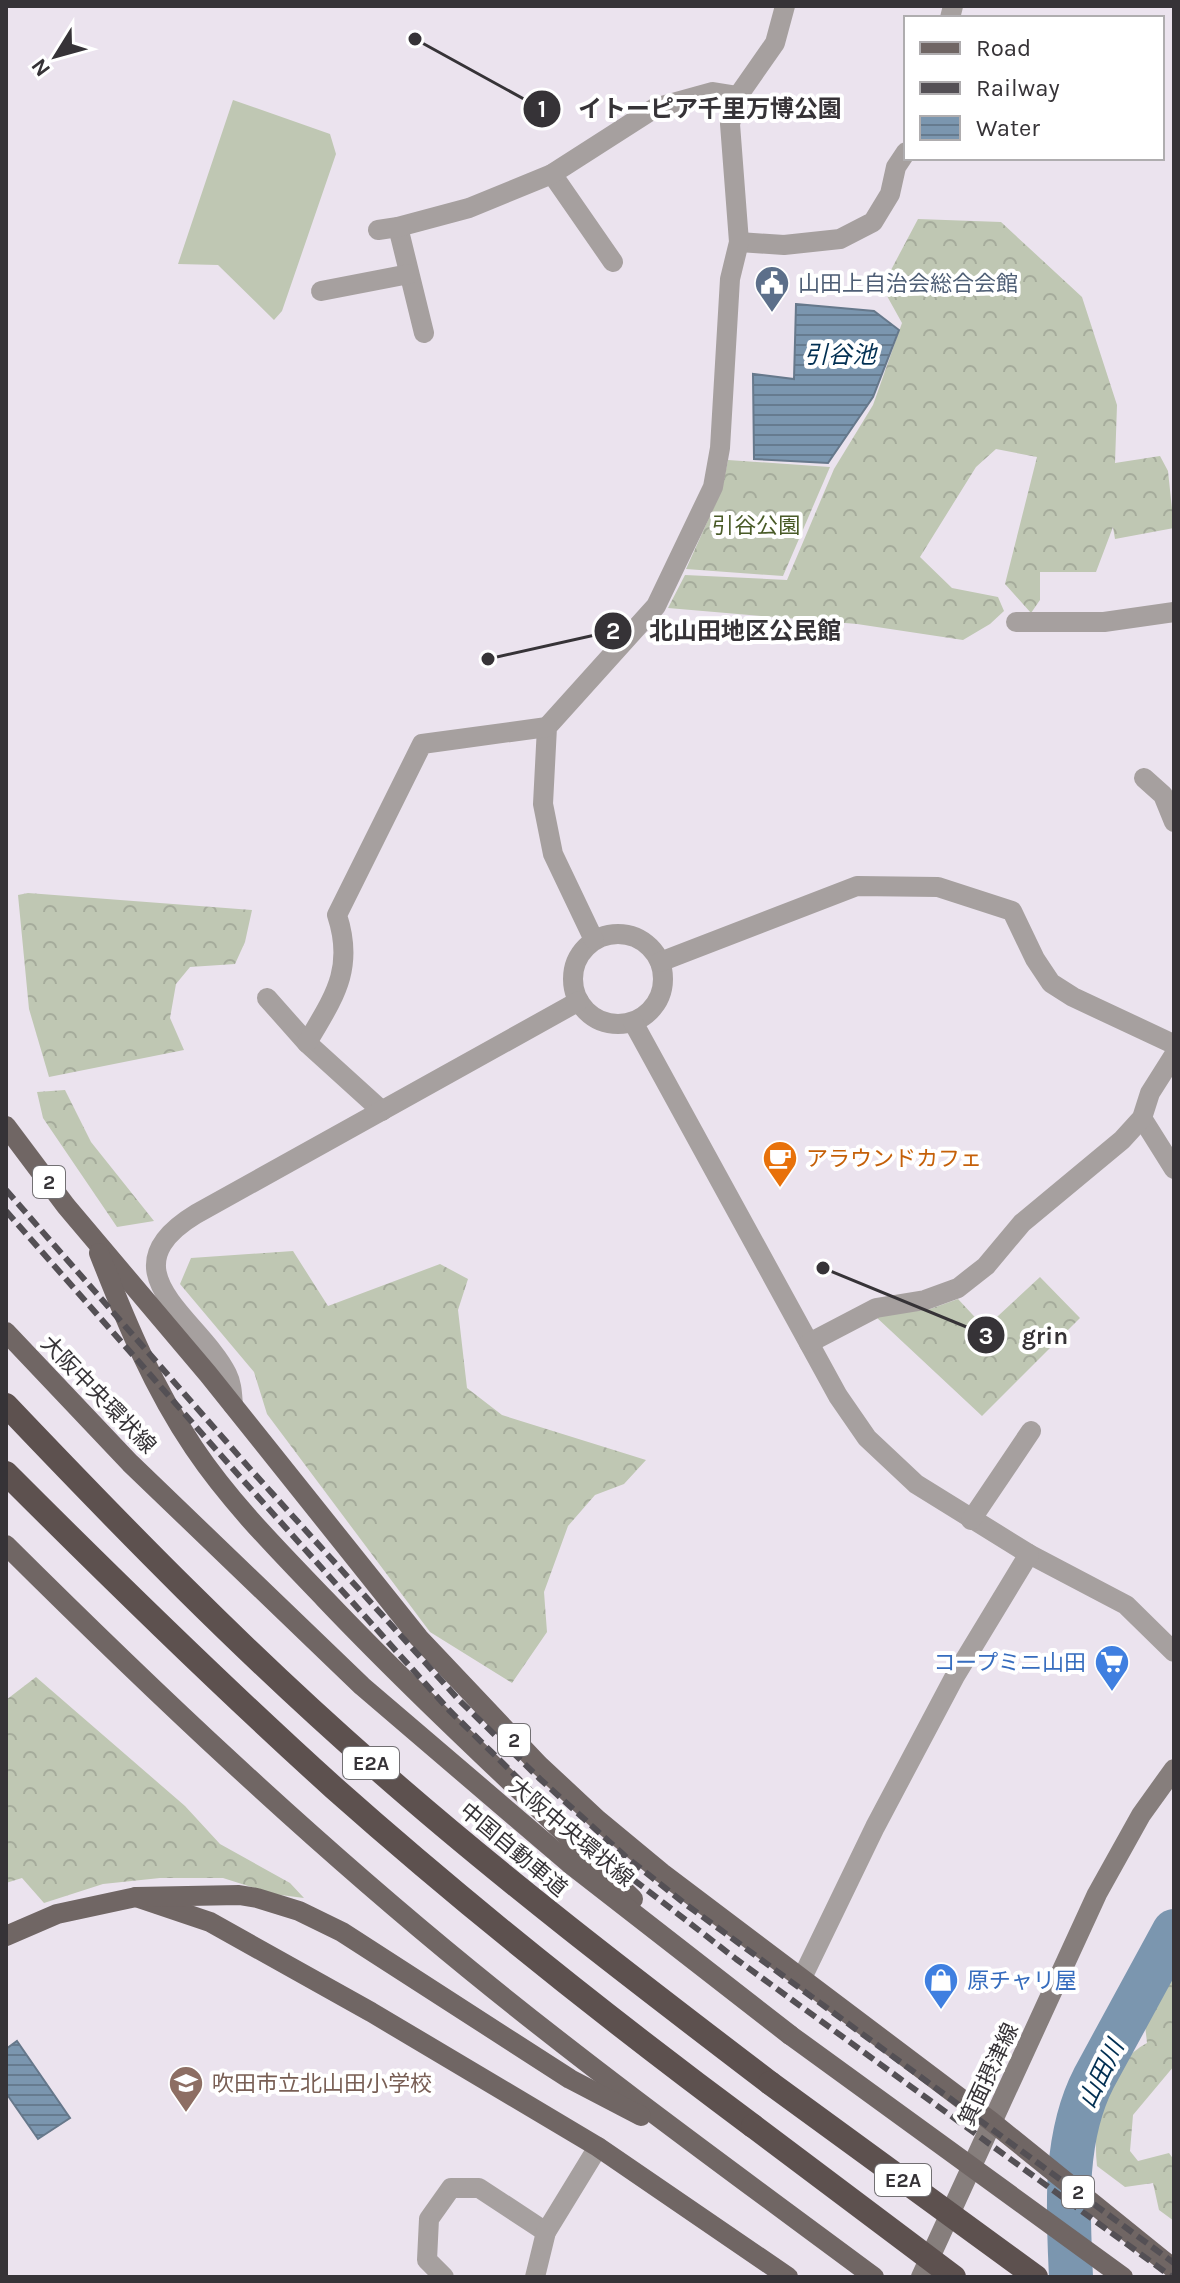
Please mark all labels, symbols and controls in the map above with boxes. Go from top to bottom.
north arrow [16,16,96,96]
legend [904,16,1164,160]
text: Road [976,34,1031,62]
text: N [26,53,56,82]
text: Railway [976,74,1060,102]
callout: イトーピア千里万博公園 [522,85,858,133]
text: 1 [538,95,546,123]
text: イトーピア千里万博公園 [578,95,842,123]
text: Water [976,114,1040,142]
public building icon: 山田上自治会総合会館 [753,264,791,314]
place label: 山田上自治会総合会館 [798,271,1018,297]
water label: 引谷池 [804,341,878,369]
park label: 引谷公園 [712,513,800,539]
callout: 北山田地区公民館 [593,607,857,655]
text: 2 [606,617,620,645]
text: 北山田地区公民館 [649,617,841,645]
cafe icon: アラウンドカフェ [761,1139,799,1189]
place label: アラウンドカフェ [806,1146,982,1172]
road number: 2 [33,1166,65,1198]
callout: grin [966,1311,1084,1359]
text: 3 [979,1322,993,1350]
text: grin [1022,1322,1068,1350]
street label: 大阪中央環状線 [35,1330,161,1459]
supermarket icon: コープミニ山田 [1093,1643,1131,1693]
place label: コープミニ山田 [933,1650,1086,1676]
road number: 2 [498,1724,530,1756]
road number: E2A [343,1747,399,1779]
street label: 大阪中央環状線 [504,1773,639,1892]
street label: 中国自動車道 [454,1797,572,1902]
shop icon: 原チャリ屋 [922,1961,960,2011]
place label: 原チャリ屋 [967,1968,1077,1994]
street label: 箕面摂津線 [954,2019,1024,2130]
water label: 山田川 [1073,2033,1131,2112]
school or university icon: 吹田市立北山田小学校 [167,2064,205,2114]
place label: 吹田市立北山田小学校 [212,2071,432,2097]
road number: E2A [875,2164,931,2196]
road number: 2 [1062,2176,1094,2208]

